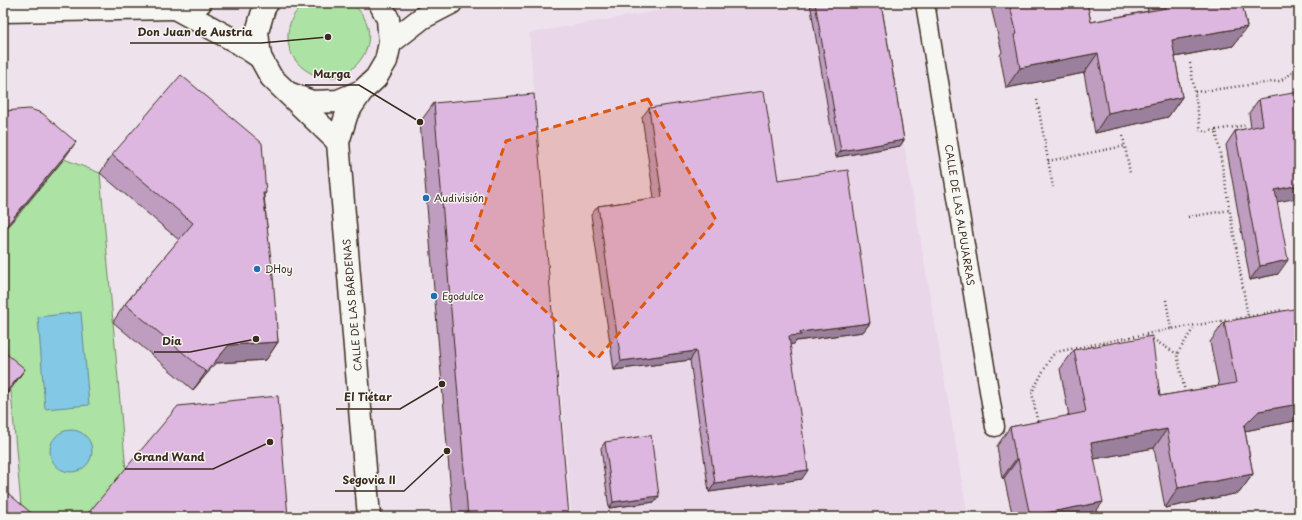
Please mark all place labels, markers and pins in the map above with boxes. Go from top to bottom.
callout: Don Juan de Austria [130,20,261,43]
callout: Marga [305,62,359,85]
place label: Audivisión [434,190,484,205]
marker: Audivisión [421,193,431,203]
place label: DHoy [265,261,293,277]
marker: DHoy [252,264,262,274]
place label: Egodulce [442,288,484,303]
marker: Egodulce [429,291,439,301]
callout: Dia [154,329,190,352]
callout: El Tiétar [336,386,400,409]
callout: Grand Wand [125,446,213,469]
callout: Segovia II [335,468,404,491]

